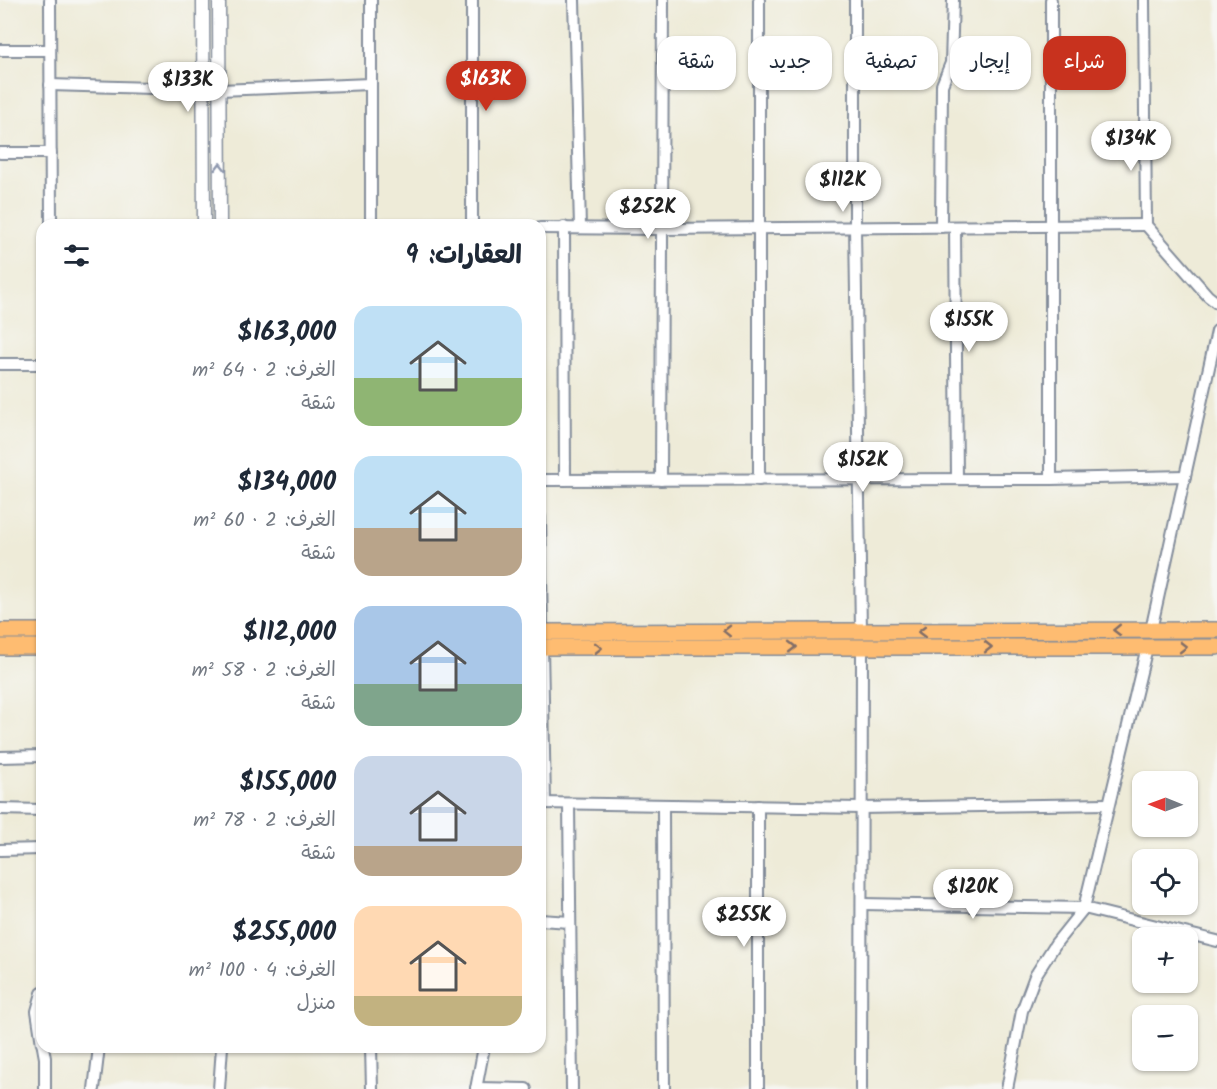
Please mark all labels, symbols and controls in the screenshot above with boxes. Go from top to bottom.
chip: شقة [657,36,736,90]
chip: جديد [748,36,832,90]
chip: تصفية [844,36,938,90]
chip: إيجار [950,36,1031,90]
chip: شراء [1043,36,1126,90]
pin: $163K [444,61,528,112]
pin: $133K [146,62,230,113]
text: $163K [460,64,512,96]
text: $133K [162,65,214,97]
pin: $134K [1089,121,1173,172]
text: $134K [1105,124,1157,156]
one-way arrow [214,162,226,171]
pin: $112K [801,162,885,213]
text: $112K [819,165,867,197]
pin: $252K [606,189,690,240]
text: $252K [619,192,677,224]
text: العقارات: 9 [405,235,522,277]
icon: filters [60,239,93,272]
pin: $155K [927,302,1011,353]
text: $155K [944,305,994,337]
text: $163,000 [238,312,336,354]
icon: home [402,330,474,402]
text: الغرف: 2 · 64 m² [192,355,336,387]
text: شقة [301,388,336,420]
pin: $152K [821,442,905,493]
text: $152K [837,445,889,477]
text: $134,000 [238,462,336,504]
icon: home [402,480,474,552]
text: الغرف: 2 · 60 m² [193,505,336,537]
text: شقة [301,538,336,570]
text: $112,000 [243,612,336,654]
one-way arrow [1112,624,1121,636]
one-way arrow [722,625,731,637]
one-way arrow [917,626,926,638]
icon: home [402,630,474,702]
one-way arrow [789,641,798,653]
one-way arrow [984,641,993,653]
one-way arrow [1179,641,1188,653]
one-way arrow [594,642,603,654]
text: الغرف: 2 · 58 m² [192,655,336,687]
text: شقة [301,688,336,720]
text: $155,000 [240,762,336,804]
north arrow [1132,771,1198,837]
map controls [1132,771,1198,1071]
icon: home [402,780,474,852]
text: الغرف: 2 · 78 m² [193,805,336,837]
text: شقة [301,838,336,870]
button: locate [1132,849,1198,915]
pin: $120K [931,869,1015,920]
text: $120K [947,872,999,904]
pin: $255K [702,897,786,948]
text: $255K [716,900,772,932]
text: $255,000 [232,912,336,954]
button: + [1132,927,1198,993]
icon: home [402,930,474,1002]
text: الغرف: 4 · 100 m² [189,955,336,987]
text: منزل [297,988,336,1020]
button: − [1132,1005,1198,1071]

